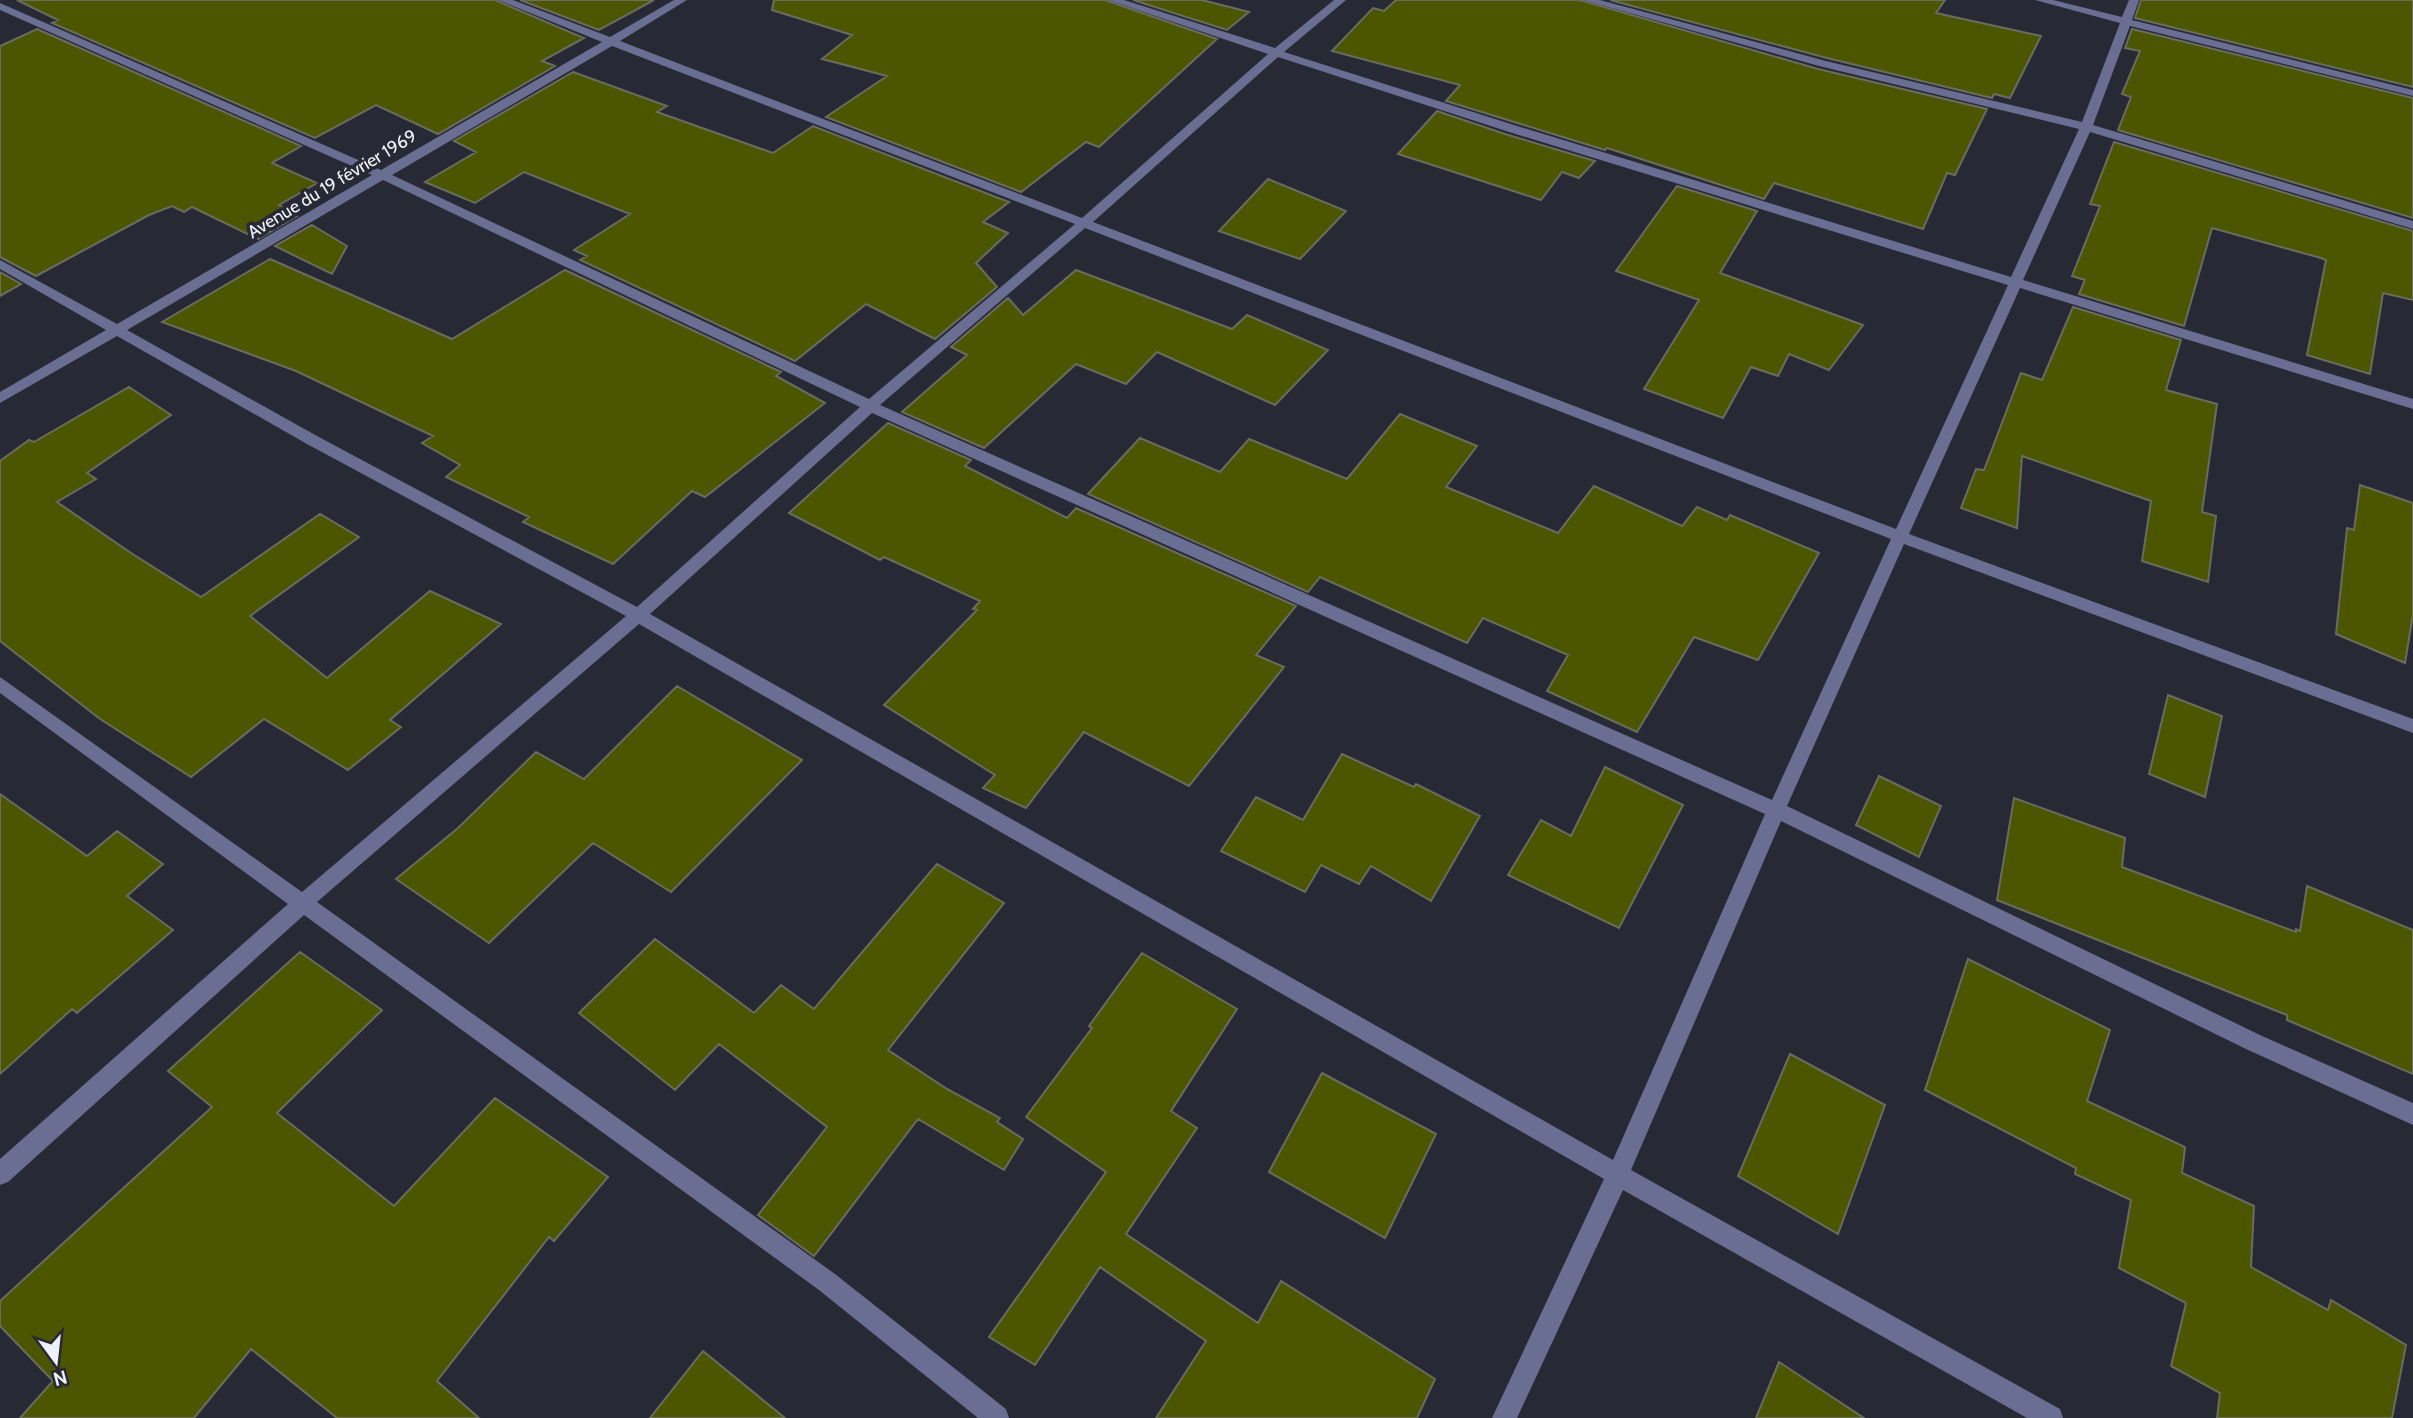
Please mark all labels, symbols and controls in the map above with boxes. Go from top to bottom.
street label: Avenue du 19 février 1969 [243,125,421,243]
north arrow [21,1327,91,1397]
text: N [51,1365,70,1391]

